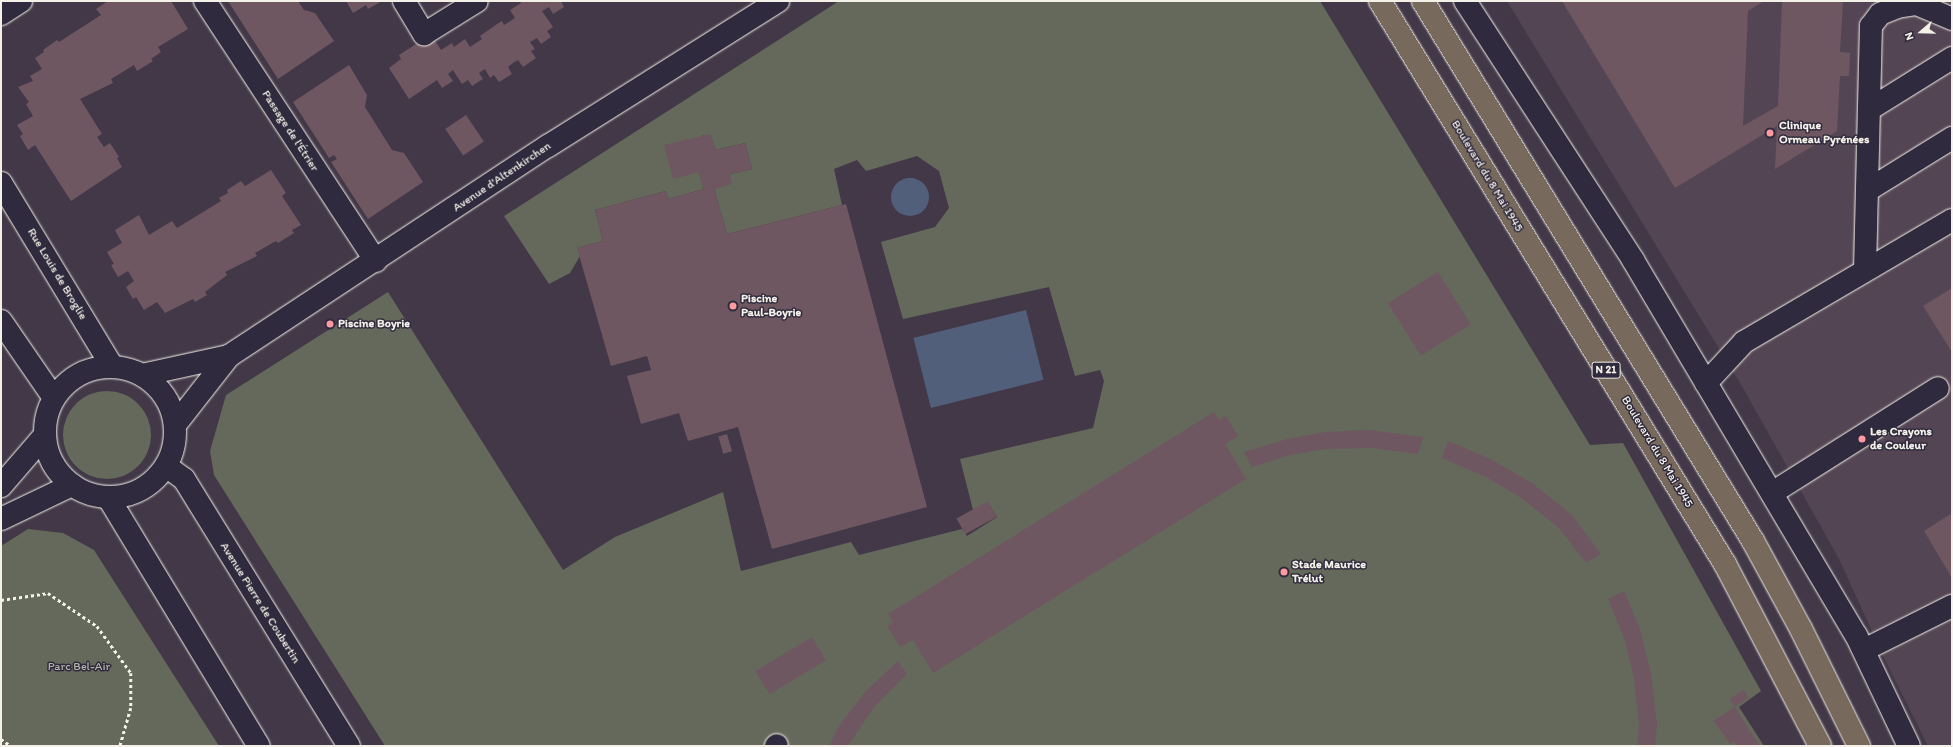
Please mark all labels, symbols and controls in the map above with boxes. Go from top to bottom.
north arrow [1901,12,1941,52]
text: N [1902,31,1917,42]
street label: Passage de l'Étrier [258,88,322,174]
street label: Boulevard du 8 Mai 1945 [1448,118,1526,234]
place label: Clinique Ormeau Pyrénées [1779,119,1869,147]
marker: Clinique Ormeau Pyrénées [1764,127,1776,139]
street label: Avenue d'Altenkirchen [450,139,554,215]
street label: Rue Louis de Broglie [24,226,90,322]
place label: Piscine Paul-Boyrie [741,292,801,320]
marker: Piscine Paul-Boyrie [728,301,738,311]
place label: Piscine Boyrie [338,317,410,331]
marker: Piscine Boyrie [325,319,335,329]
road number: N 21 [1591,361,1621,379]
street label: Boulevard du 8 Mai 1945 [1618,394,1696,510]
place label: Les Crayons de Couleur [1870,425,1932,453]
marker: Les Crayons de Couleur [1857,434,1867,444]
street label: Avenue Pierre de Coubertin [217,540,303,666]
place label: Stade Maurice Trélut [1292,558,1366,586]
marker: Stade Maurice Trélut [1279,567,1289,577]
park label: Parc Bel-Air [48,660,110,674]

